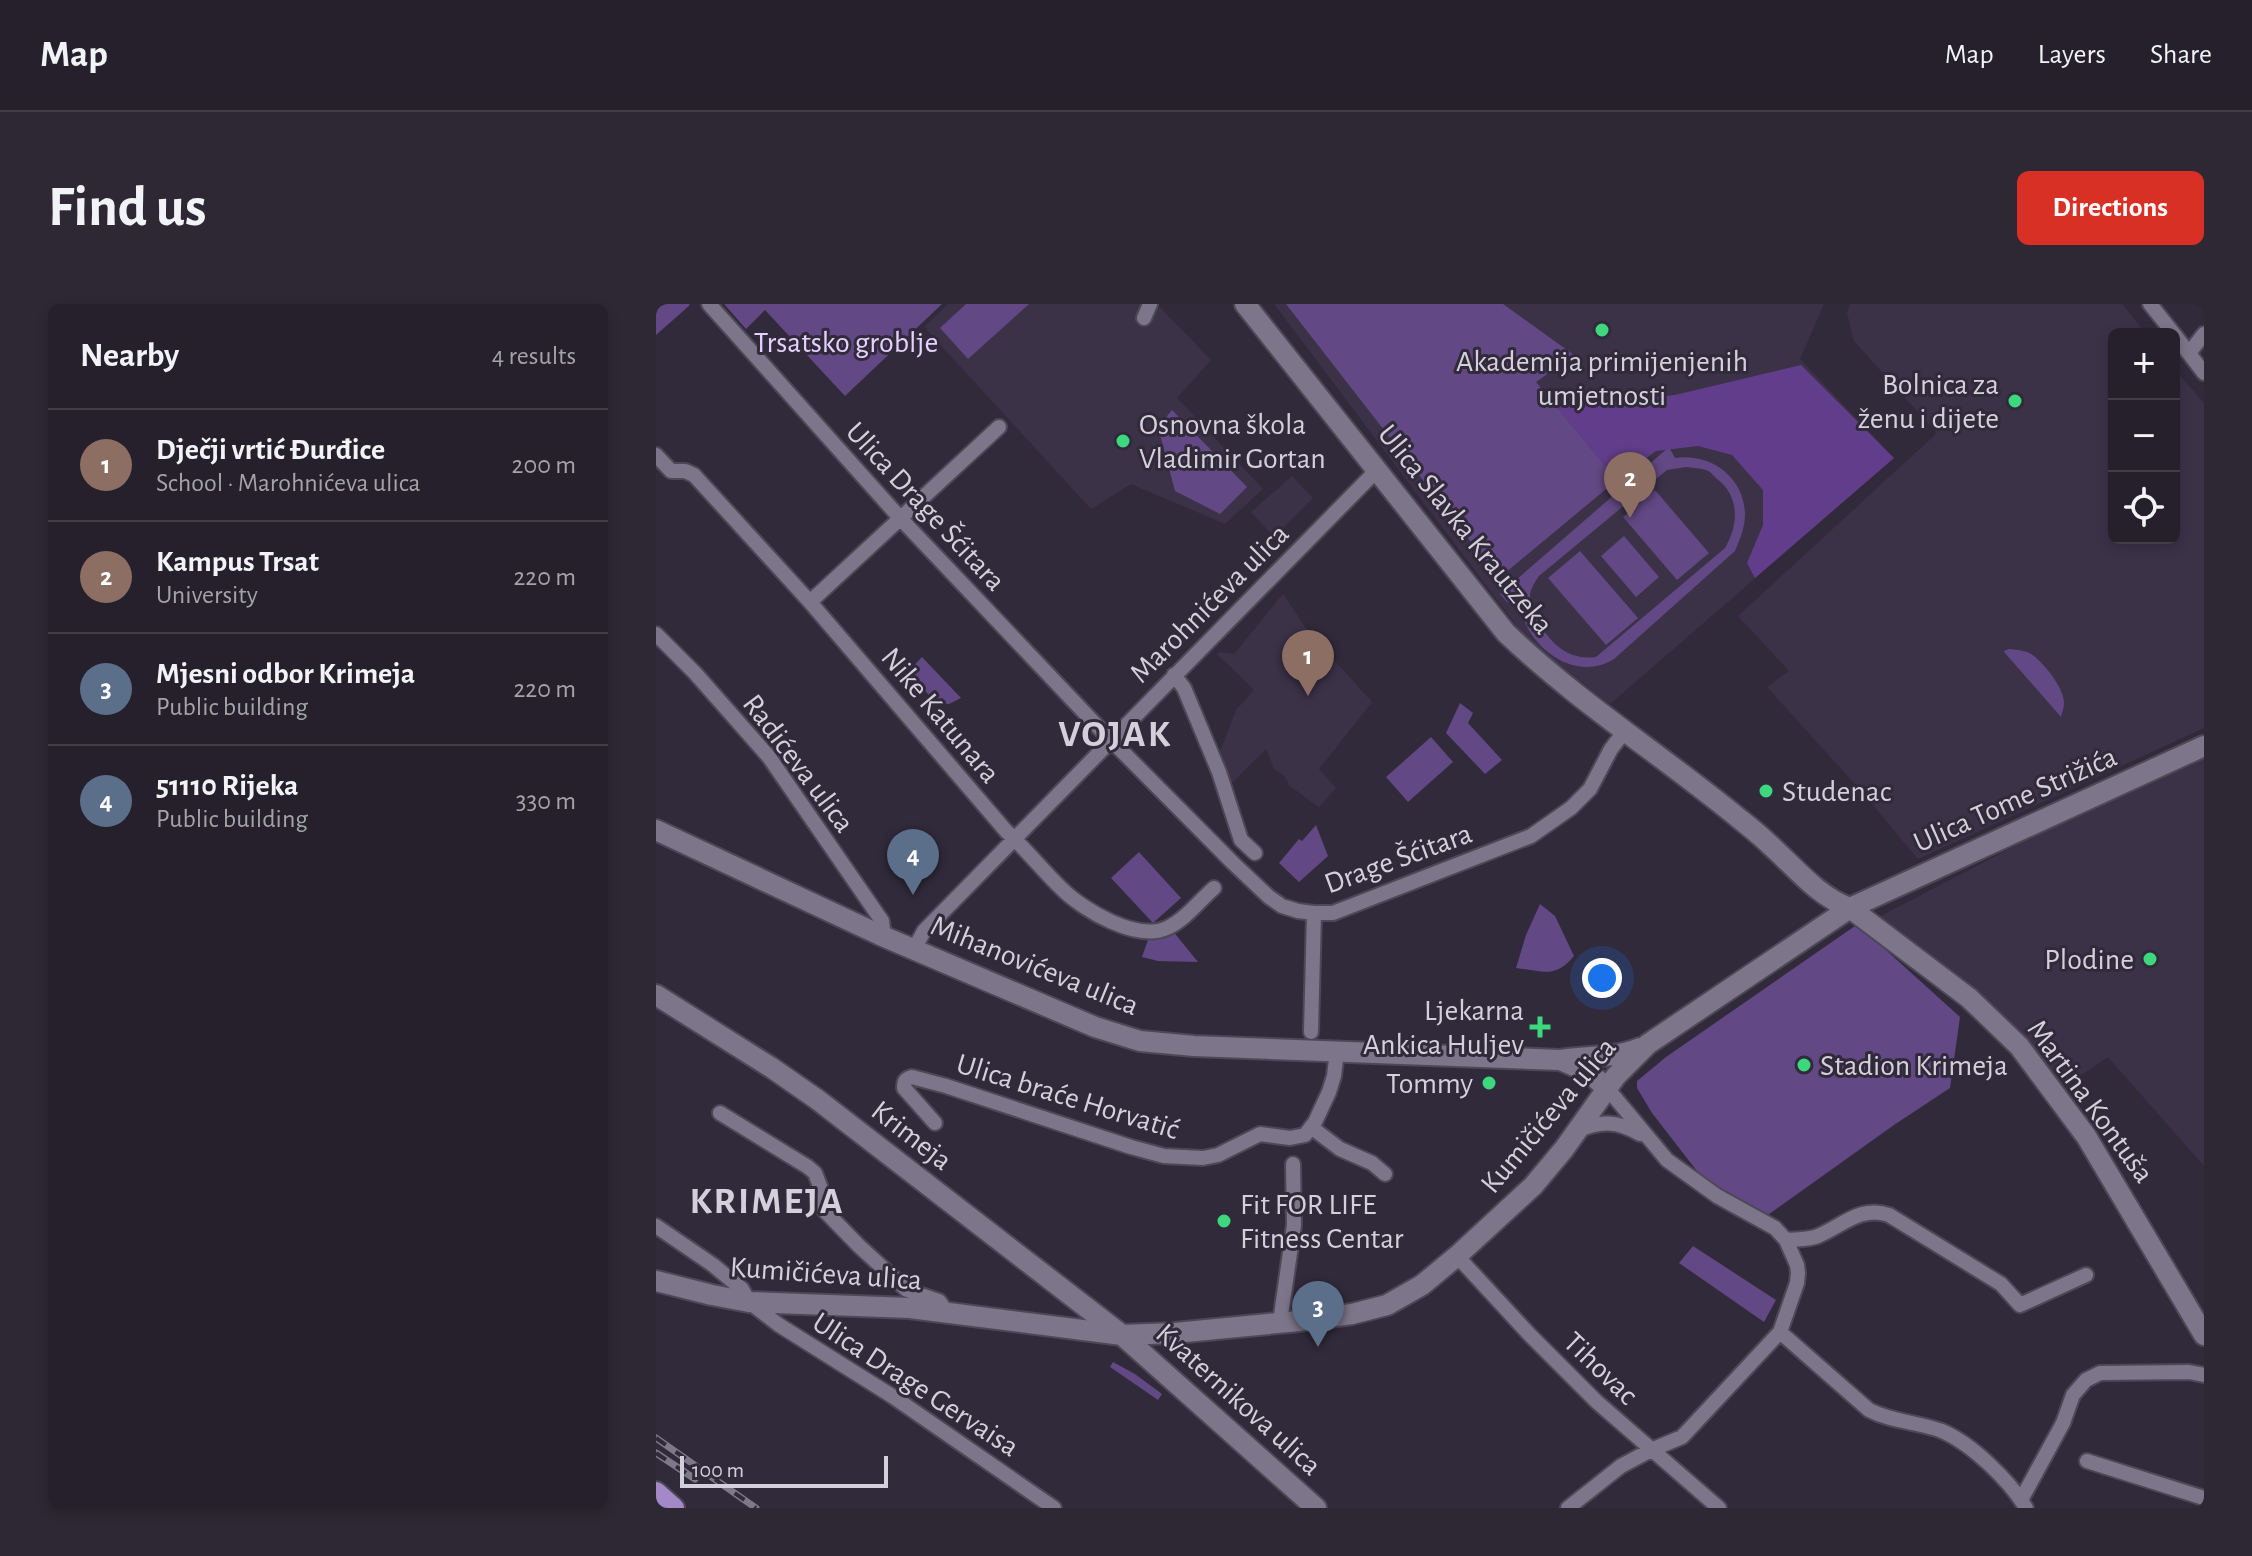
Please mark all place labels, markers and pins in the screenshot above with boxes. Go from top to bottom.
marker: Akademija primijenjenih umjetnosti [1593,321,1611,339]
place label: Akademija primijenjenih umjetnosti [1456,347,1748,411]
place label: Bolnica za ženu i dijete [1858,370,1999,434]
marker: Bolnica za ženu i dijete [2006,392,2024,410]
place label: Osnovna škola Vladimir Gortan [1139,410,1326,474]
marker: Osnovna škola Vladimir Gortan [1114,432,1132,450]
pin: 2 [1604,452,1656,518]
pin: 1 [1282,630,1334,696]
place label: Studenac [1782,777,1892,807]
marker: Studenac [1757,782,1775,800]
pin: 4 [887,829,939,895]
place label: Plodine [2044,945,2134,975]
marker: Plodine [2141,950,2159,968]
place label: Ljekarna Ankica Huljev [1363,996,1524,1060]
marker: Ljekarna Ankica Huljev [1531,1018,1549,1036]
place label: Stadion Krimeja [1820,1051,2008,1081]
marker: Stadion Krimeja [1795,1056,1813,1074]
place label: Tommy [1386,1069,1473,1099]
marker: Tommy [1480,1074,1498,1092]
place label: Fit FOR LIFE Fitness Centar [1240,1190,1404,1254]
marker: Fit FOR LIFE Fitness Centar [1215,1212,1233,1230]
pin: 3 [1292,1281,1344,1347]

